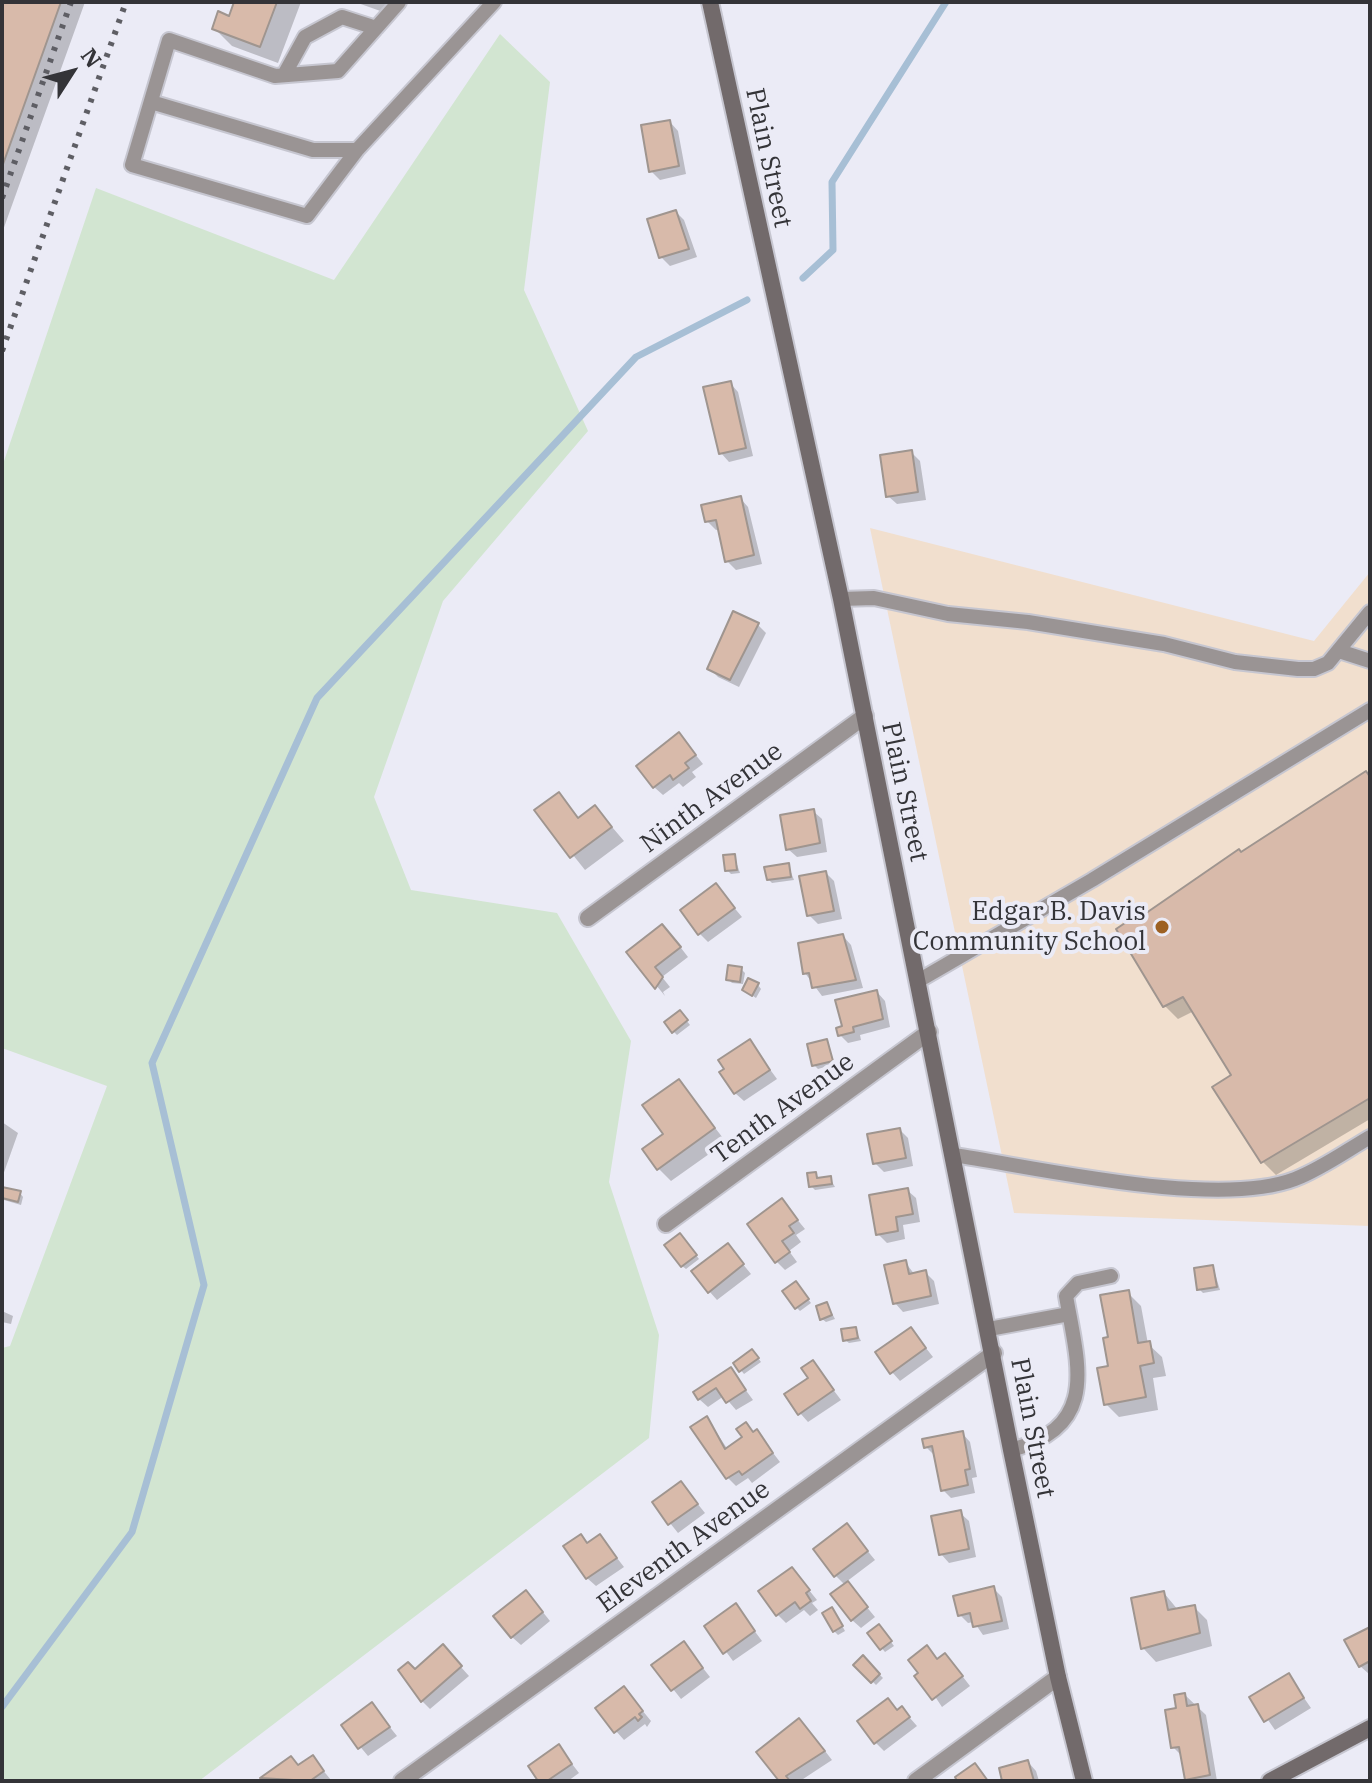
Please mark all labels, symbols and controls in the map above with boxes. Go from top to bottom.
north arrow [32,32,112,112]
text: N [75,42,109,73]
street label: Plain Street [738,85,798,231]
street label: Plain Street [874,719,934,865]
street label: Ninth Avenue [635,736,789,860]
place label: Edgar B. Davis Community School [913,896,1146,958]
marker: Edgar B. Davis Community School [1153,918,1171,936]
street label: Tenth Avenue [705,1047,861,1171]
street label: Plain Street [1003,1355,1061,1501]
street label: Eleventh Avenue [592,1474,776,1620]

